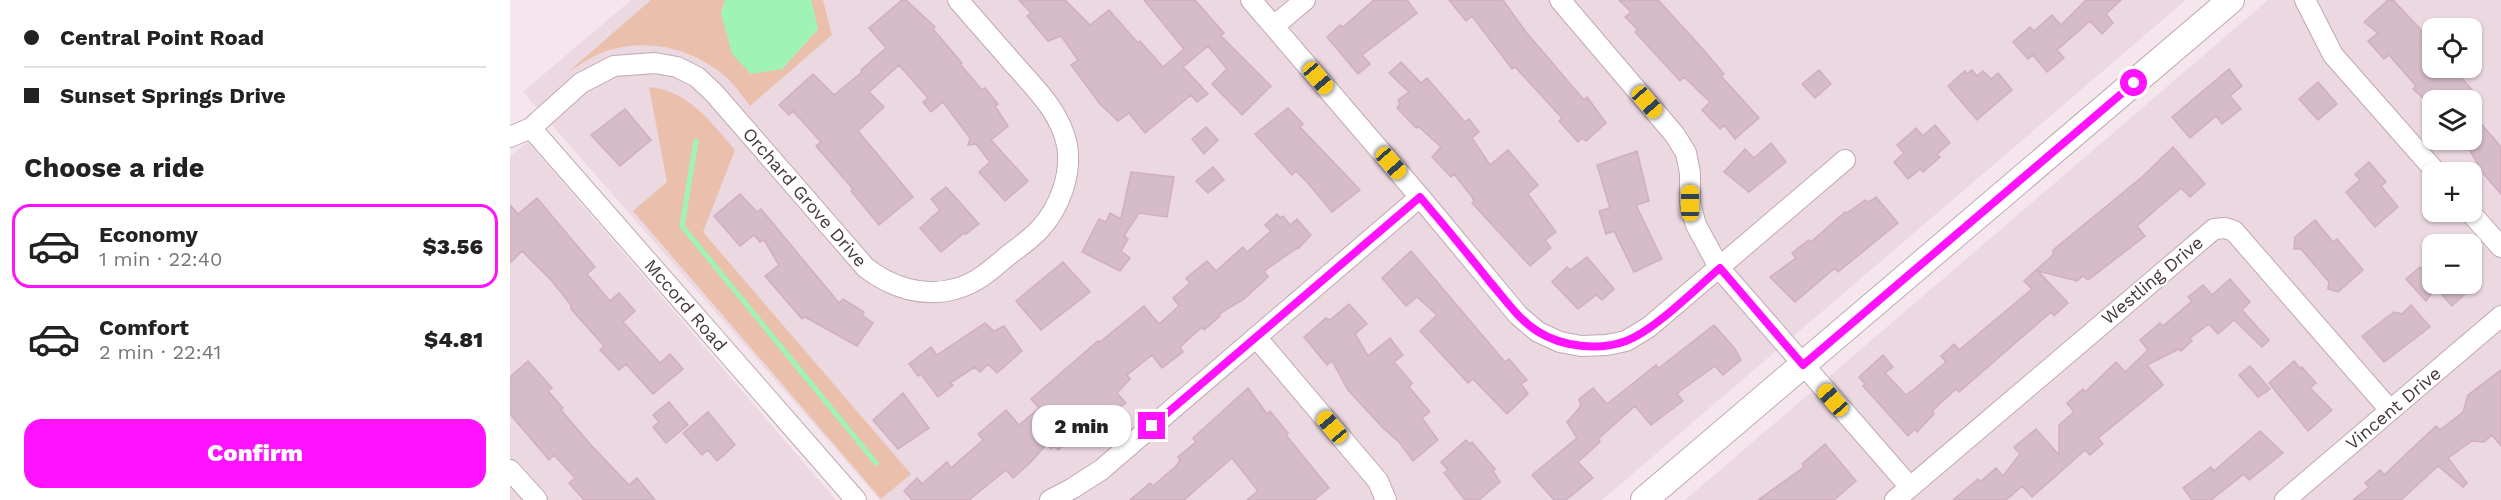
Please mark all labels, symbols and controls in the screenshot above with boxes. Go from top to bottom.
map controls [2422,18,2482,294]
button: locate [2422,18,2482,78]
text: Central Point Road [60,25,264,50]
car [1300,58,1336,98]
route start [2120,69,2147,96]
text: Sunset Springs Drive [60,83,286,108]
car [1628,83,1666,121]
button: layers [2422,90,2482,150]
street label: Orchard Grove Drive [739,123,871,271]
car [1372,144,1410,182]
text: Choose a ride [24,152,204,184]
button: + [2422,162,2482,222]
car [1681,185,1699,221]
icon: car [27,219,81,273]
text: Economy [99,222,198,247]
street label: Westling Drive [2097,231,2207,329]
text: $3.56 [423,234,483,259]
button: − [2422,234,2482,294]
text: 1 min · 22:40 [99,247,222,271]
street label: Mccord Road [640,255,732,355]
icon: car [27,312,81,366]
text: Comfort [99,315,189,340]
text: $4.81 [424,327,483,352]
text: 2 min · 22:41 [99,340,221,364]
street label: Vincent Drive [2341,362,2445,454]
car [1814,381,1852,419]
callout: 2 min [1032,405,1131,447]
car [1314,407,1350,447]
route end [1138,412,1165,439]
text: 2 min [1054,414,1109,438]
button: Confirm [24,419,486,488]

